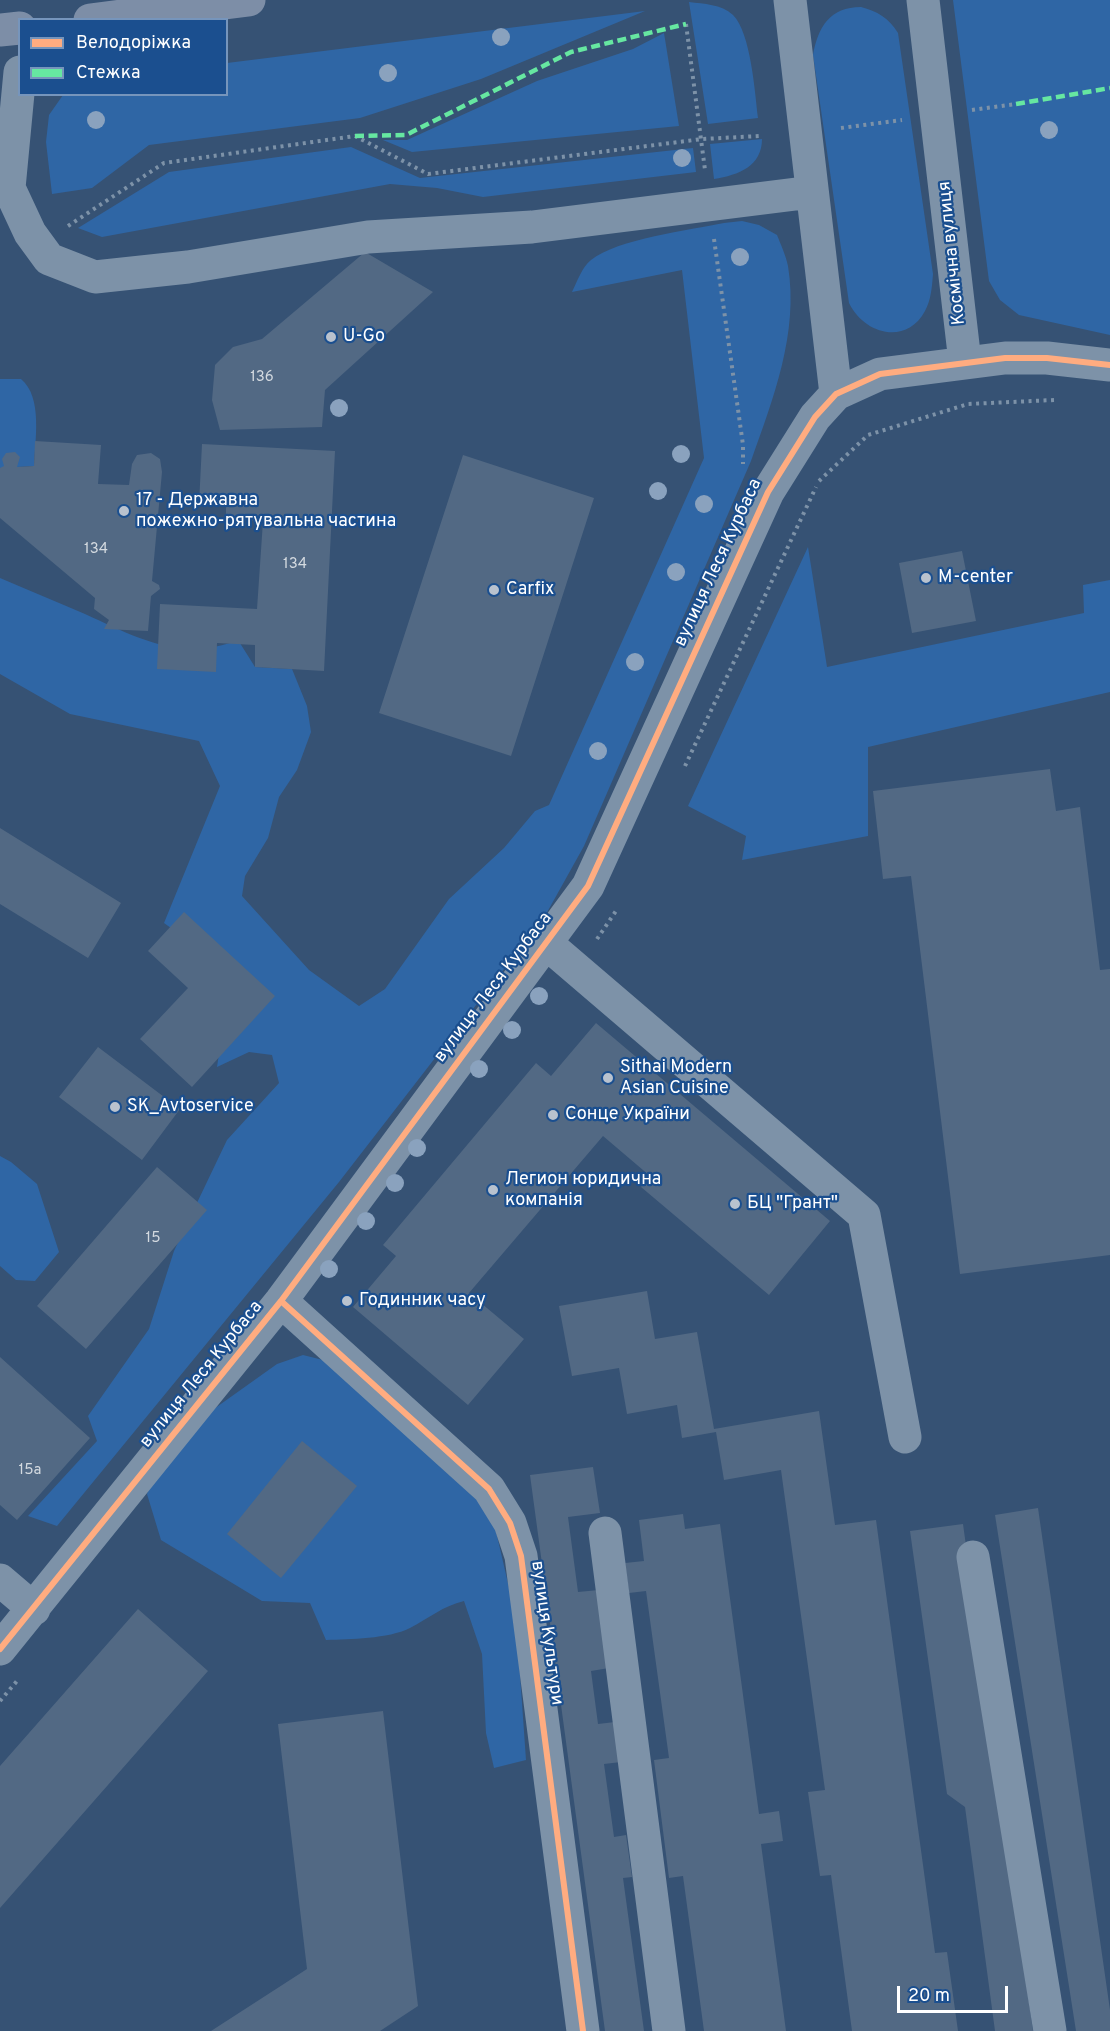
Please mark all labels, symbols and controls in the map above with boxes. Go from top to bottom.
legend [18,18,228,96]
text: Велодоріжка [76,32,191,55]
text: Стежка [76,62,140,85]
street label: Космічна вулиця [935,180,971,326]
place label: U-Go [343,326,385,348]
marker: U-Go [324,330,338,344]
house number: 136 [250,369,274,387]
street label: вулиця Леся Курбаса [671,476,767,650]
place label: 17 - Державна пожежно-рятувальна частина [136,490,396,532]
marker: 17 - Державна пожежно-рятувальна частина [117,504,131,518]
house number: 134 [84,541,108,559]
house number: 134 [283,556,307,574]
place label: M-center [938,567,1013,589]
marker: M-center [919,571,933,585]
place label: Carfix [506,579,554,601]
marker: Carfix [487,583,501,597]
street label: вулиця Леся Курбаса [430,909,558,1067]
place label: Sithai Modern Asian Cuisine [620,1057,732,1100]
marker: Sithai Modern Asian Cuisine [601,1071,615,1085]
place label: SK_Avtoservice [127,1096,254,1118]
marker: SK_Avtoservice [108,1100,122,1114]
place label: Сонце України [565,1104,690,1126]
marker: Сонце України [546,1108,560,1122]
place label: Легион юридична компанія [505,1169,661,1212]
marker: Легион юридична компанія [486,1183,500,1197]
place label: БЦ "Грант" [747,1193,838,1215]
marker: БЦ "Грант" [728,1197,742,1211]
house number: 15 [146,1230,160,1248]
place label: Годинник часу [359,1290,486,1312]
marker: Годинник часу [340,1294,354,1308]
street label: вулиця Леся Курбаса [136,1297,268,1453]
house number: 15а [19,1462,41,1480]
street label: вулиця Культури [525,1559,567,1707]
scale bar [900,1974,1011,2012]
text: 20 m [908,1985,950,2008]

